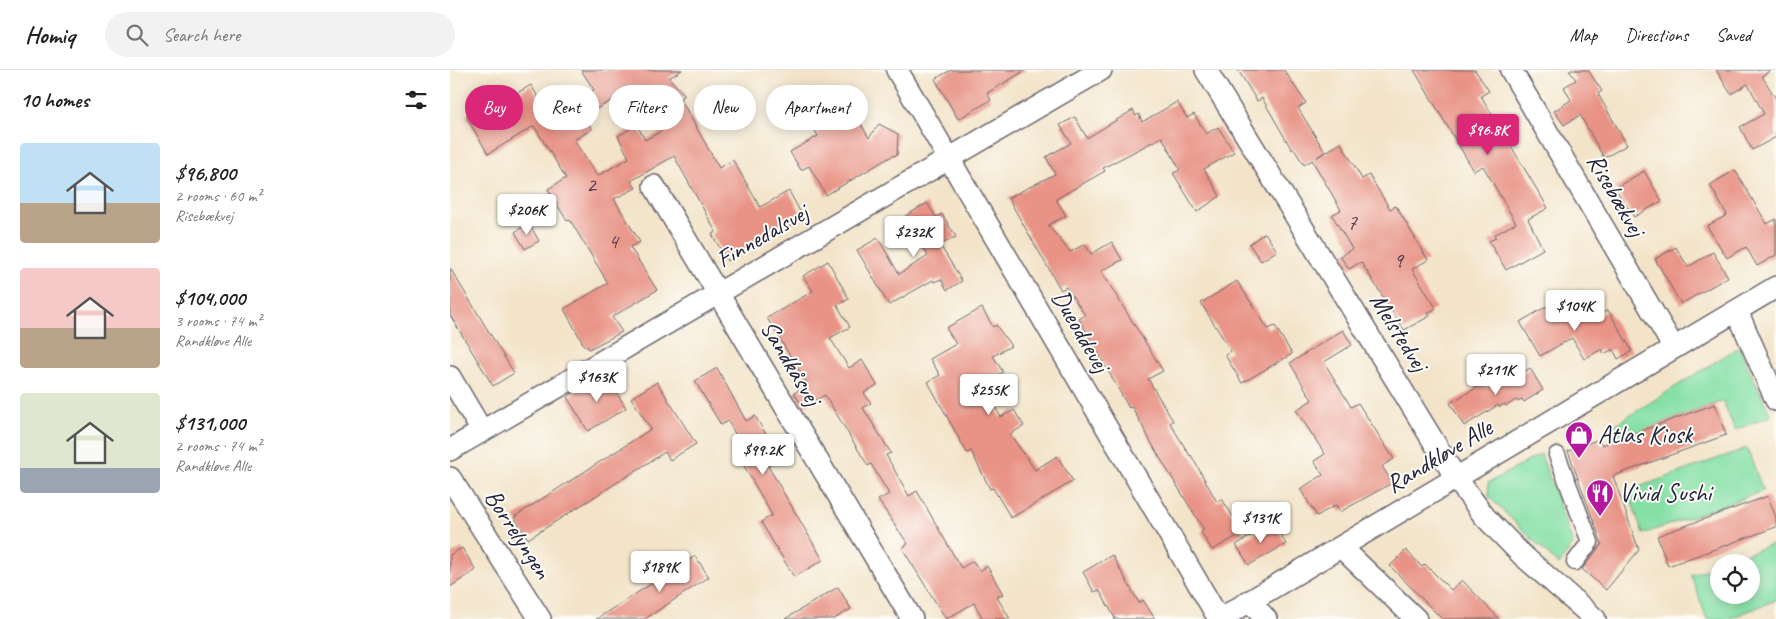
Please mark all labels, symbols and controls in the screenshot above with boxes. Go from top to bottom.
search box [105,12,455,57]
text: Homiq [25,20,75,50]
icon: search [123,21,151,49]
text: Search here [163,23,240,47]
text: Map [1570,24,1597,46]
text: Directions [1625,24,1688,46]
text: Saved [1716,24,1751,46]
chip: Buy [465,85,523,130]
chip: Rent [533,85,599,130]
chip: Filters [609,85,684,130]
chip: New [694,85,756,130]
chip: Apartment [766,85,868,130]
icon: filters [402,86,430,114]
text: 10 homes [20,87,89,113]
pin: $96.8K [1447,114,1529,156]
text: $96.8K [1468,120,1508,140]
street label: Risebækvej [1579,148,1654,245]
text: $96,800 [175,160,236,186]
icon: home [60,163,120,223]
house number: 2 [586,171,598,199]
text: 2 rooms · 60 m² [175,186,261,206]
pin: $206K [492,194,562,236]
street label: Finnedalsvej [710,195,816,275]
text: $206K [508,200,546,220]
text: Risebækvej [175,206,233,226]
house number: 7 [1347,208,1358,236]
pin: $232K [879,216,949,258]
text: $232K [896,222,932,242]
house number: 4 [608,227,620,255]
house number: 9 [1393,246,1405,274]
street label: Dueoddevej [1045,284,1119,380]
text: $104,000 [175,285,245,311]
street label: Melstedvej [1362,287,1437,380]
icon: home [60,288,120,348]
pin: $104K [1540,290,1610,332]
text: $104K [1557,296,1593,316]
text: 3 rooms · 74 m² [175,311,261,331]
street label: Sandkåsvej [753,314,830,414]
text: Randkløve Alle [175,331,251,351]
pin: $211K [1461,354,1531,396]
pin: $163K [562,360,632,403]
text: $211K [1478,360,1514,380]
text: $163K [578,367,616,387]
pin: $255K [954,374,1024,416]
text: $255K [971,380,1007,400]
text: $131,000 [175,410,245,436]
street label: Randkløve Alle [1380,411,1500,500]
icon: home [60,413,120,473]
place label: Atlas Kiosk [1598,419,1694,451]
shop icon: Atlas Kiosk [1564,420,1594,459]
pin: $99.2K [722,434,804,476]
text: 2 rooms · 74 m² [175,436,261,456]
text: $99.2K [743,440,783,460]
text: Randkløve Alle [175,456,251,476]
place label: Vivid Sushi [1619,477,1715,509]
restaurant icon: Vivid Sushi [1585,478,1615,517]
street label: Borrelyngen [477,483,559,585]
pin: $131K [1226,502,1296,544]
text: $131K [1243,508,1279,528]
pin: $189K [625,550,695,593]
map controls [1710,554,1760,604]
button: locate [1710,554,1760,604]
text: $189K [642,557,678,577]

